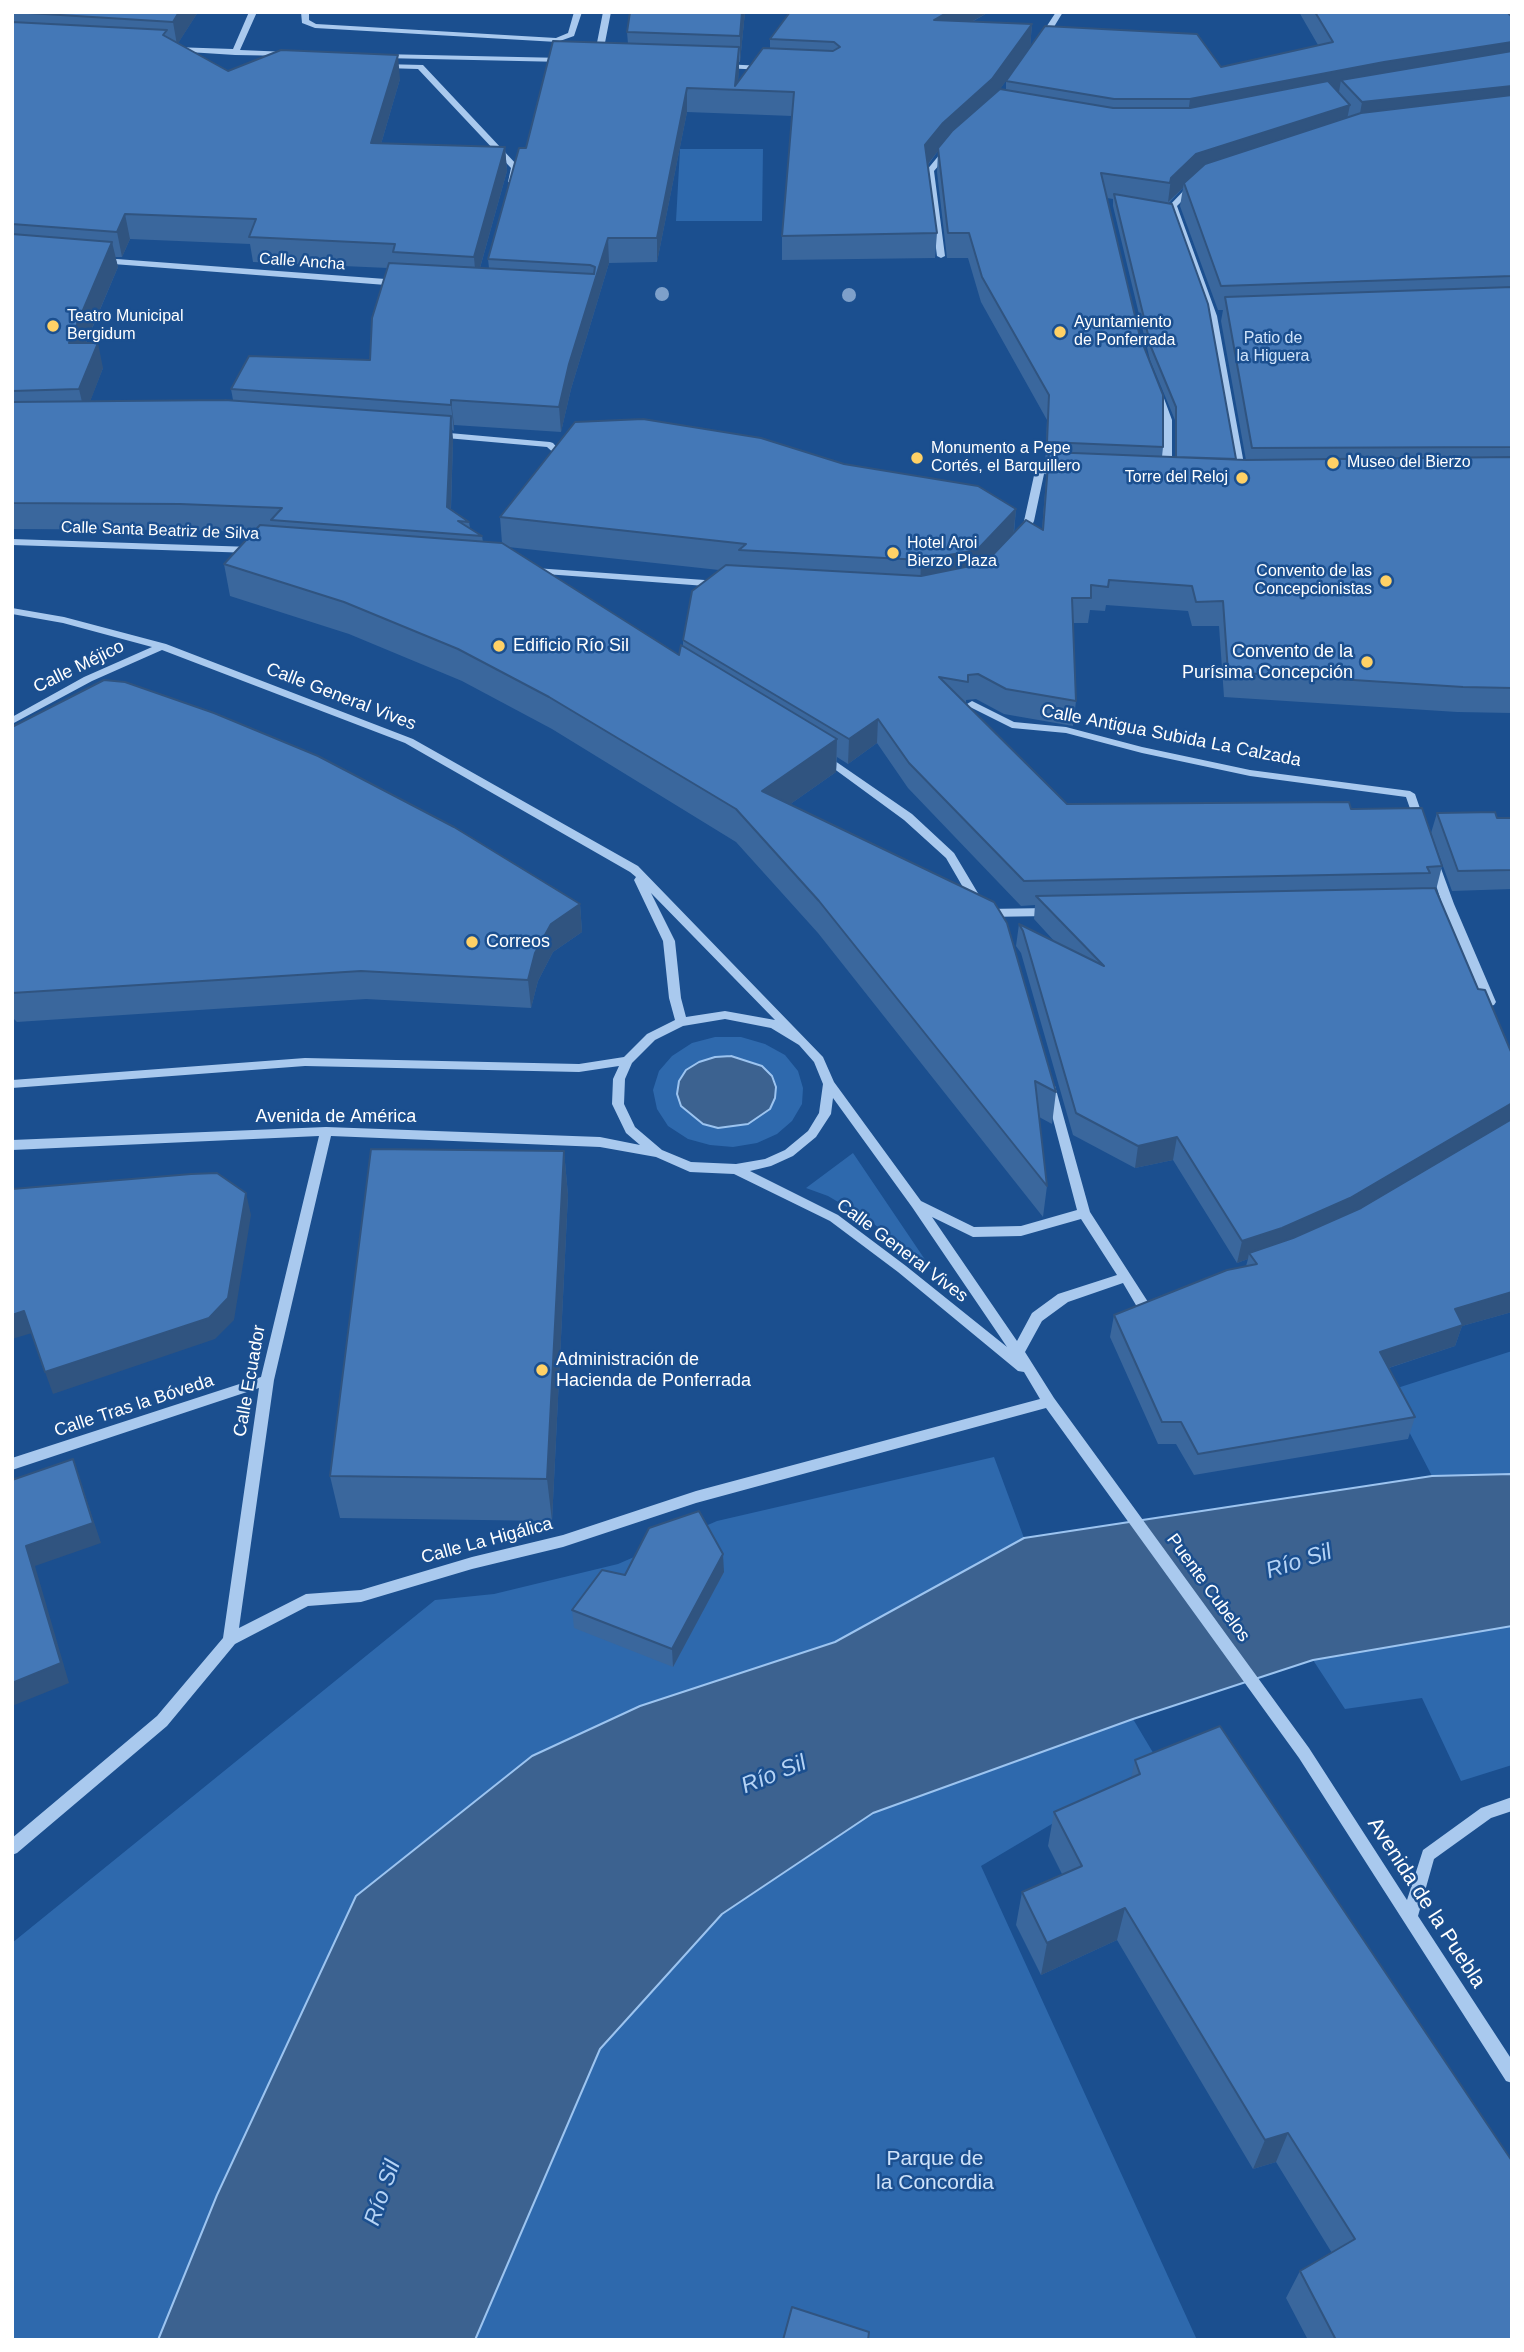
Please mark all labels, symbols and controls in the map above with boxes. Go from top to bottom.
street label: Calle Ancha [258,249,346,275]
place label: Teatro Municipal Bergidum [67,307,184,345]
place label: Ayuntamiento de Ponferrada [1074,313,1175,351]
marker: Teatro Municipal Bergidum [45,318,61,334]
marker: Ayuntamiento de Ponferrada [1052,324,1068,340]
park label: Patio de la Higuera [1237,329,1309,367]
place label: Monumento a Pepe Cortés, el Barquillero [931,439,1080,477]
marker: Monumento a Pepe Cortés, el Barquillero [909,450,925,466]
place label: Museo del Bierzo [1347,453,1471,473]
marker: Museo del Bierzo [1325,455,1341,471]
place label: Torre del Reloj [1125,468,1228,488]
marker: Torre del Reloj [1234,470,1250,486]
street label: Calle Santa Beatriz de Silva [61,518,259,544]
place label: Hotel Aroi Bierzo Plaza [907,534,997,572]
marker: Hotel Aroi Bierzo Plaza [885,545,901,561]
place label: Convento de las Concepcionistas [1255,562,1372,600]
marker: Convento de las Concepcionistas [1378,573,1394,589]
place label: Edificio Río Sil [513,635,629,657]
street label: Calle Méjico [30,636,128,698]
marker: Edificio Río Sil [491,638,507,654]
place label: Convento de la Purísima Concepción [1182,641,1353,684]
marker: Convento de la Purísima Concepción [1359,654,1375,670]
street label: Calle General Vives [263,658,419,736]
street label: Calle Antigua Subida La Calzada [1039,700,1303,772]
place label: Correos [486,931,550,953]
marker: Correos [464,934,480,950]
street label: Avenida de América [256,1106,416,1128]
street label: Calle General Vives [832,1195,972,1307]
street label: Calle Ecuador [230,1323,270,1439]
place label: Administración de Hacienda de Ponferrada [556,1349,751,1392]
marker: Administración de Hacienda de Ponferrada [534,1362,550,1378]
street label: Calle Tras la Bóveda [52,1370,216,1442]
street label: Calle La Higálica [419,1513,555,1569]
street label: Puente Cubelos [1162,1530,1254,1646]
water label: Río Sil [1263,1538,1335,1586]
water label: Río Sil [737,1750,811,1800]
street label: Avenida de la Puebla [1361,1813,1491,1993]
park label: Parque de la Concordia [876,2146,994,2196]
water label: Río Sil [359,2156,407,2230]

